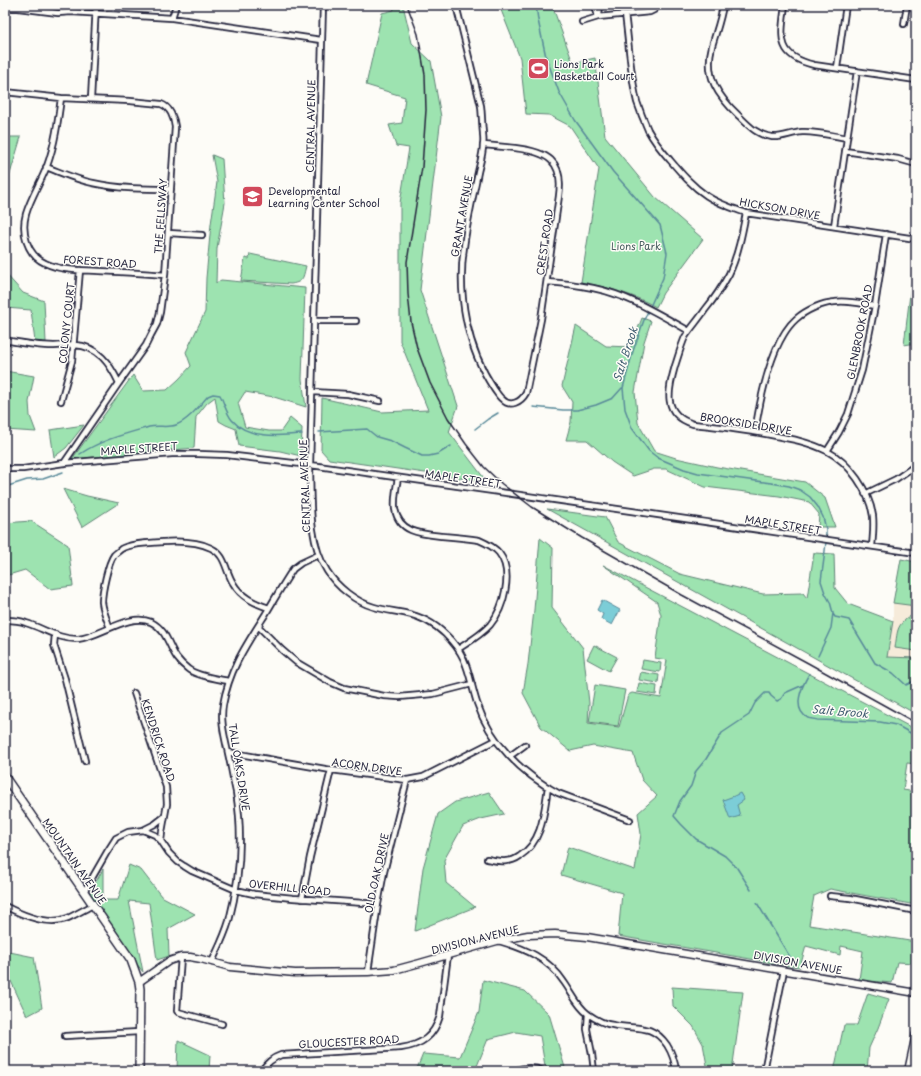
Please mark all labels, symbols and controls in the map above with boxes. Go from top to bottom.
sports icon: Lions Park Basketball Court [525,56,551,82]
place label: Lions Park Basketball Court [554,56,634,83]
street label: CENTRAL AVENUE [302,79,318,173]
street label: GRANT AVENUE [446,174,476,258]
street label: THE FELLSWAY [150,177,170,254]
school or university icon: Developmental Learning Center School [239,183,265,209]
place label: Developmental Learning Center School [268,183,380,210]
street label: HICKSON DRIVE [739,194,821,222]
street label: CREST ROAD [532,208,556,276]
park label: Lions Park [611,238,661,253]
street label: FOREST ROAD [63,251,137,271]
street label: COLONY COURT [54,281,78,364]
street label: GLENBROOK ROAD [842,283,876,381]
water label: Salt Brook [608,324,642,383]
street label: BROOKSIDE DRIVE [699,408,793,438]
street label: MAPLE STREET [100,438,178,458]
street label: CENTRAL AVENUE [295,439,313,533]
street label: MAPLE STREET [424,465,502,491]
street label: MAPLE STREET [744,511,822,537]
street label: KENDRICK ROAD [138,697,180,783]
water label: Salt Brook [811,700,869,722]
street label: TALL OAKS DRIVE [226,722,254,812]
street label: ACORN DRIVE [331,754,403,778]
street label: MOUNTAIN AVENUE [40,815,110,907]
street label: OLD OAK DRIVE [360,832,392,914]
street label: OVERHILL ROAD [248,875,332,899]
street label: DIVISION AVENUE [430,921,520,957]
street label: DIVISION AVENUE [752,947,844,977]
street label: GLOUCESTER ROAD [298,1031,400,1051]

